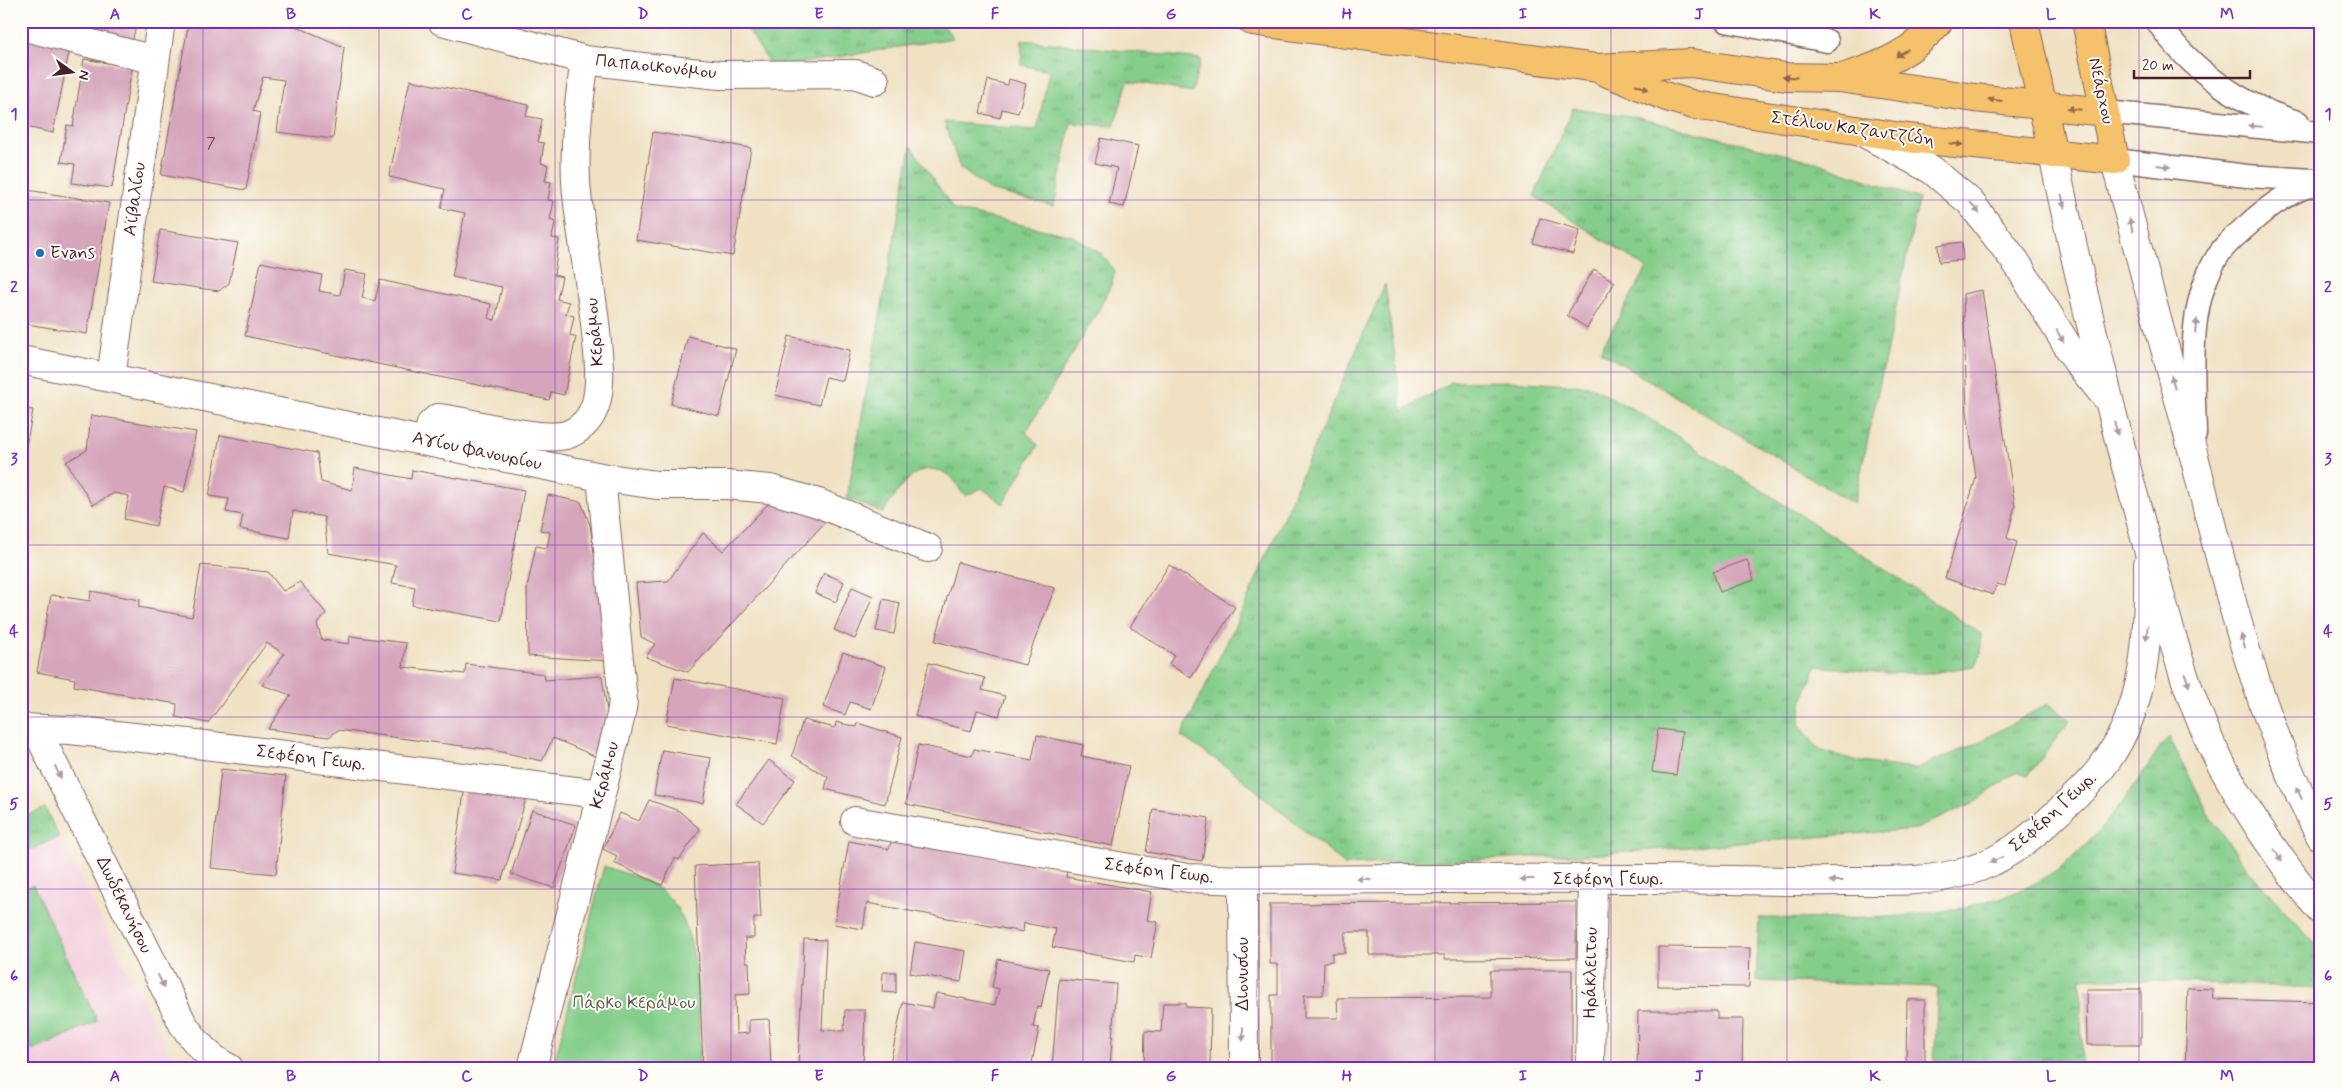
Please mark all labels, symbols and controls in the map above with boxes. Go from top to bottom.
text: A [110,4,120,25]
text: B [286,4,296,25]
text: C [461,4,473,25]
text: D [637,4,649,25]
text: E [814,4,824,25]
text: F [991,4,1000,25]
text: G [1166,4,1177,25]
text: H [1342,4,1353,25]
text: I [1519,4,1528,25]
text: J [1694,4,1704,25]
text: K [1869,4,1881,25]
text: L [2046,4,2057,25]
text: M [2220,4,2234,25]
north arrow [48,48,98,98]
scale bar [2134,48,2251,80]
street label: Παπαοικονόμου [594,49,718,85]
one-way arrow [1896,49,1909,58]
street label: Νεάρχου [2082,56,2120,126]
text: 20 m [2142,56,2174,76]
text: N [74,68,94,82]
one-way arrow [1782,73,1798,81]
one-way arrow [1635,83,1649,91]
one-way arrow [1987,96,2003,104]
text: 1 [10,104,18,125]
one-way arrow [2066,104,2082,112]
text: 1 [2324,104,2332,125]
street label: Στέλιου Καζαντζίδη [1770,105,1937,152]
one-way arrow [2247,122,2263,130]
house number: 7 [206,134,216,154]
one-way arrow [1948,140,1964,148]
street label: Αϊβαλίου [118,161,152,237]
one-way arrow [2156,162,2172,170]
one-way arrow [2059,194,2067,210]
one-way arrow [1969,201,1980,214]
one-way arrow [2127,218,2135,233]
place label: Evans [50,241,95,265]
marker: Evans [34,247,46,259]
text: 2 [10,277,18,298]
text: 2 [2324,277,2332,298]
street label: Κεράμου [580,297,610,367]
one-way arrow [2192,318,2200,334]
one-way arrow [2056,329,2065,342]
one-way arrow [2169,375,2177,390]
one-way arrow [2112,420,2120,435]
street label: Αγίου Φανουρίου [410,426,544,476]
text: 3 [10,449,18,470]
text: 3 [2324,449,2332,470]
text: 4 [9,621,19,642]
text: 4 [2323,621,2333,642]
one-way arrow [2142,626,2150,642]
one-way arrow [2239,633,2247,648]
one-way arrow [2183,673,2191,688]
street label: Σεφέρη Γεωρ. [255,738,367,777]
street label: Κεράμου [585,739,625,811]
one-way arrow [54,765,62,780]
street label: Σεφέρη Γεωρ. [2003,766,2102,858]
one-way arrow [2295,786,2303,800]
text: 5 [9,794,19,815]
text: 5 [2323,794,2333,815]
one-way arrow [2273,848,2283,861]
street label: Σεφέρη Γεωρ. [1103,851,1215,890]
street label: Δωδεκανήσου [90,852,158,958]
one-way arrow [1988,856,2003,864]
street label: Σεφέρη Γεωρ. [1553,866,1663,891]
one-way arrow [1356,875,1372,883]
one-way arrow [1518,875,1534,883]
one-way arrow [1828,878,1844,886]
street label: Ηράκλειτου [1578,927,1604,1019]
street label: Διονυσίου [1231,937,1255,1011]
text: 6 [10,966,18,987]
text: 6 [2324,966,2332,987]
one-way arrow [157,973,166,988]
park label: Πάρκο Κεράμου [573,991,695,1015]
one-way arrow [1239,1026,1247,1042]
text: A [110,1066,120,1087]
text: B [286,1066,296,1087]
text: C [461,1066,473,1087]
text: D [637,1066,649,1087]
text: E [814,1066,824,1087]
text: F [991,1066,1000,1087]
text: G [1166,1066,1177,1087]
text: H [1342,1066,1353,1087]
text: I [1519,1066,1528,1087]
text: J [1694,1066,1704,1087]
text: K [1869,1066,1881,1087]
text: L [2046,1066,2057,1087]
text: M [2220,1066,2234,1087]

